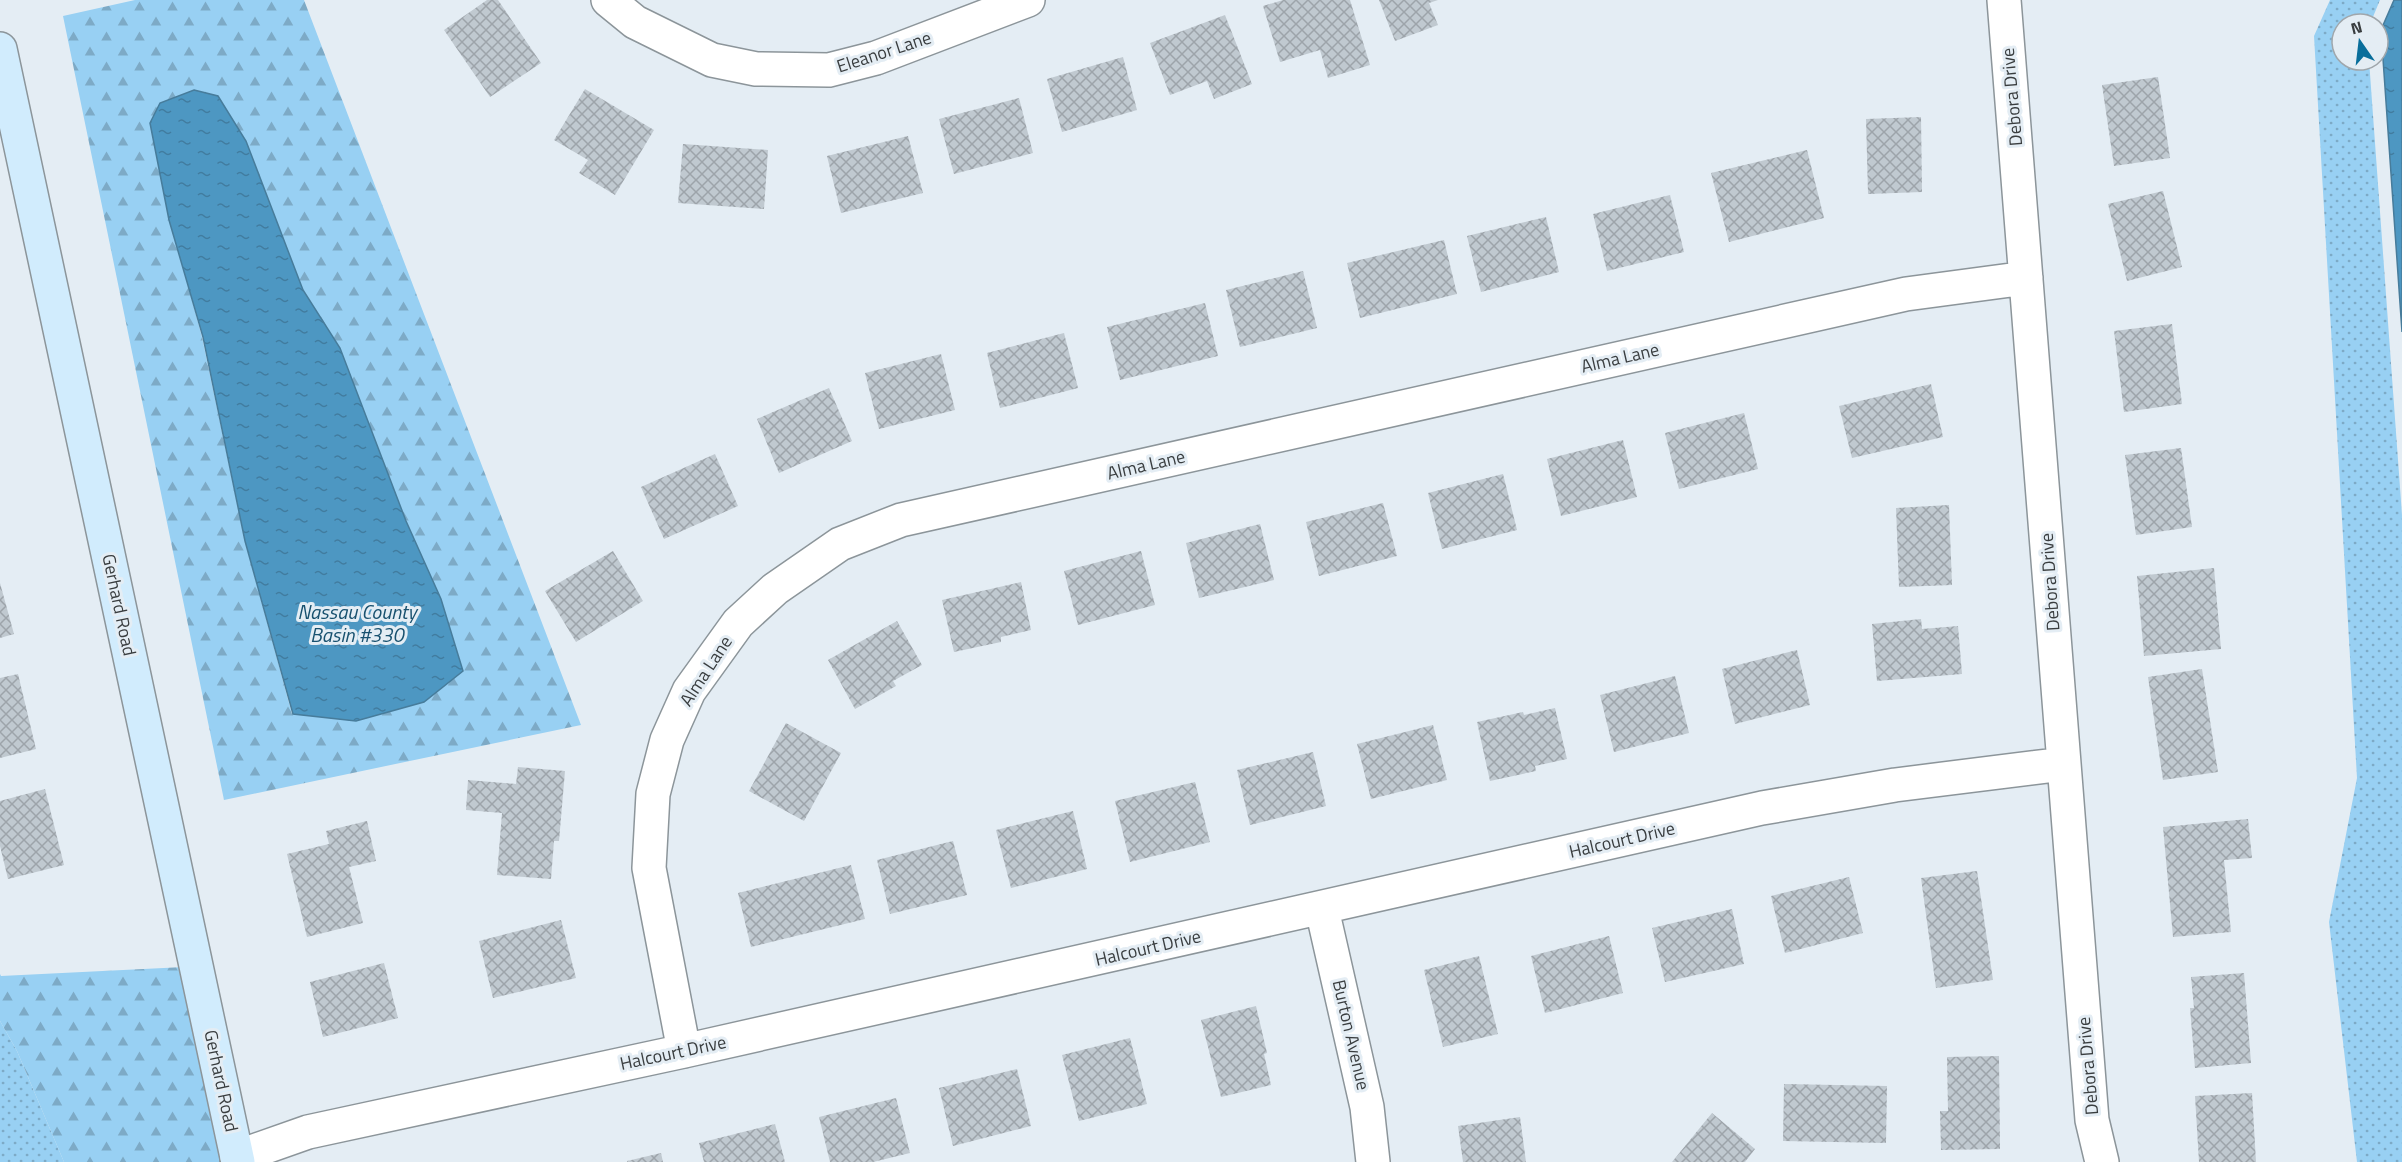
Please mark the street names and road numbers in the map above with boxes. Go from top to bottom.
street label: Eleanor Lane [833,24,935,80]
street label: Debora Drive [1994,47,2029,147]
street label: Alma Lane [1578,335,1662,380]
street label: Alma Lane [1104,442,1188,487]
street label: Debora Drive [2033,532,2066,632]
street label: Gerhard Road [96,551,143,658]
street label: Alma Lane [673,630,739,711]
street label: Halcourt Drive [1566,814,1678,865]
street label: Halcourt Drive [1092,922,1204,973]
street label: Burton Avenue [1326,977,1377,1093]
street label: Debora Drive [2070,1016,2105,1116]
street label: Gerhard Road [198,1027,245,1134]
street label: Halcourt Drive [617,1028,729,1077]

